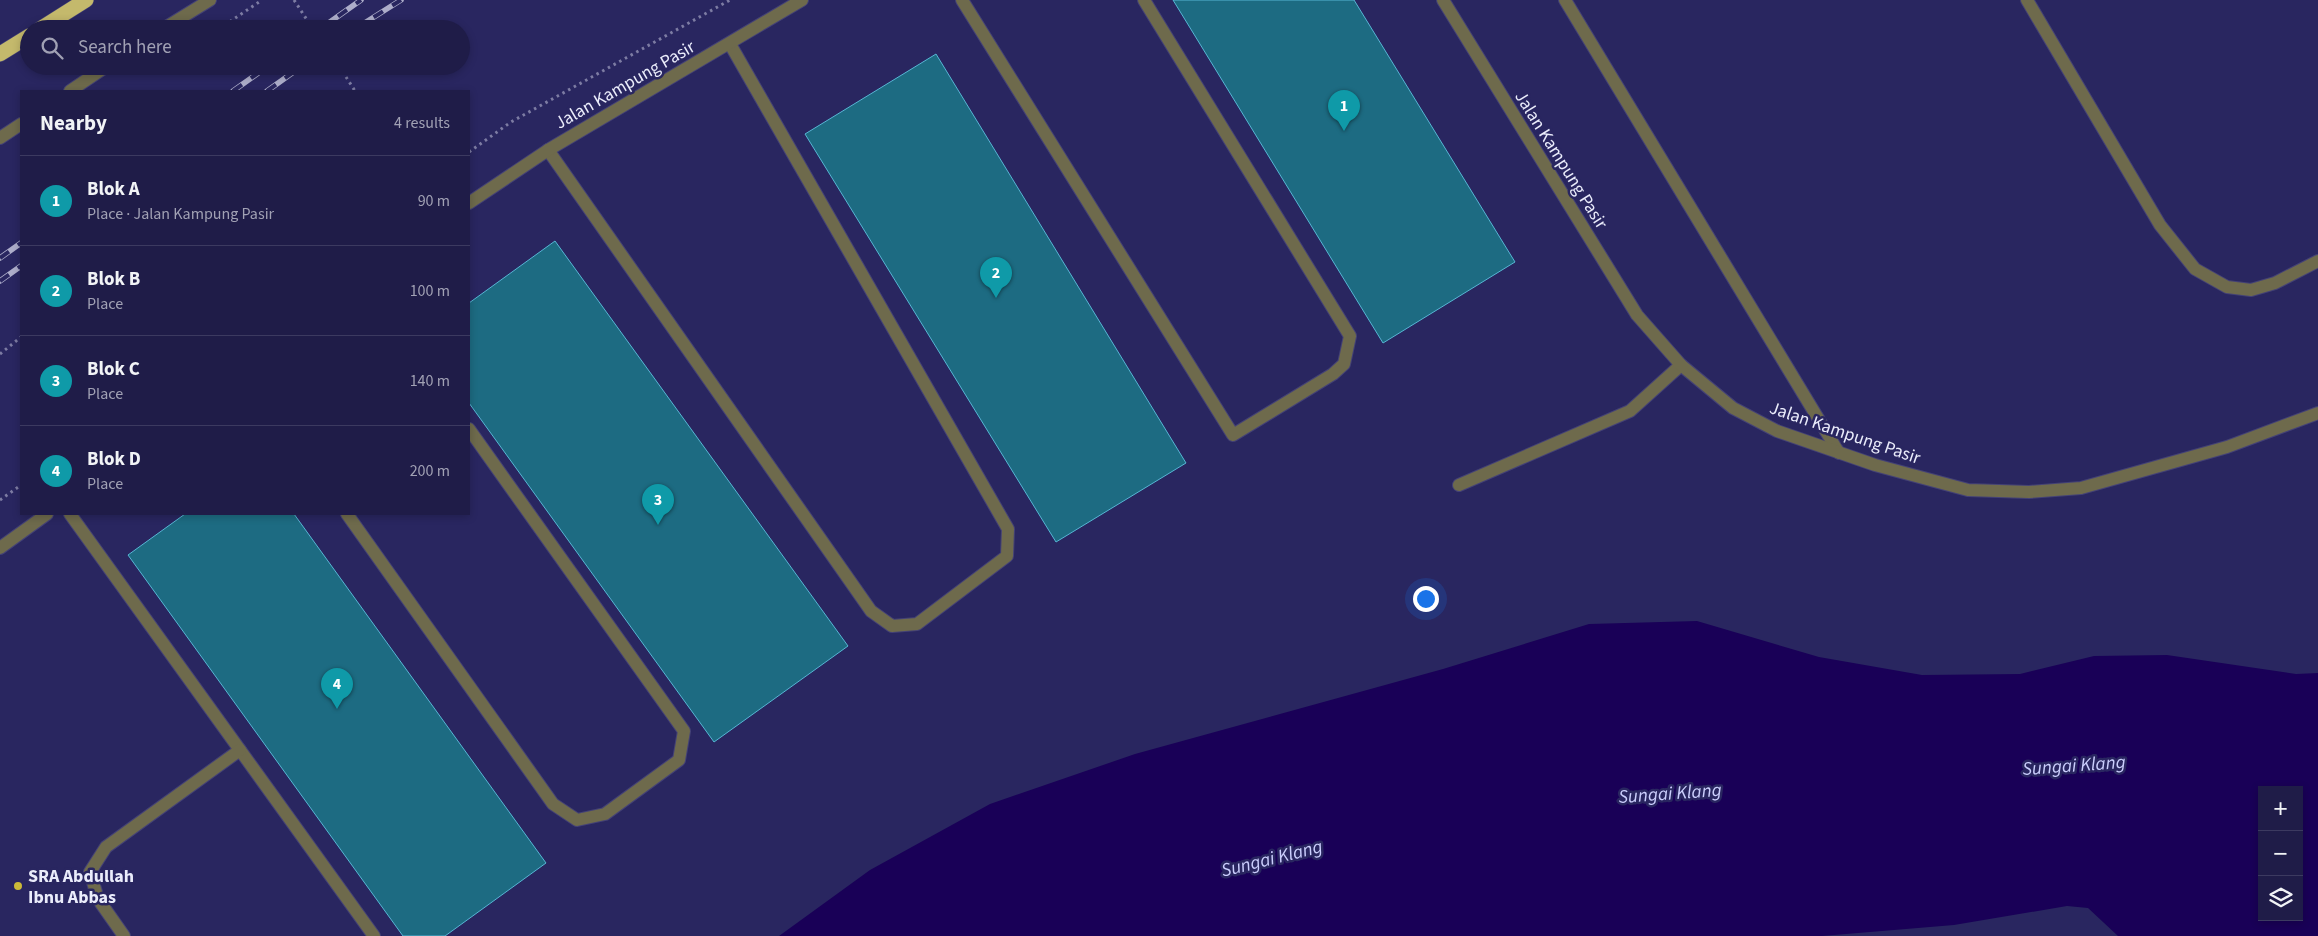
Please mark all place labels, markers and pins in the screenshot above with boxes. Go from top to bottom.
pin: 1 [1328,90,1360,131]
pin: 2 [980,257,1012,298]
pin: 3 [642,484,674,525]
pin: 4 [321,668,353,709]
place label: SRA Abdullah Ibnu Abbas [28,864,134,910]
marker: SRA Abdullah Ibnu Abbas [12,880,24,892]

